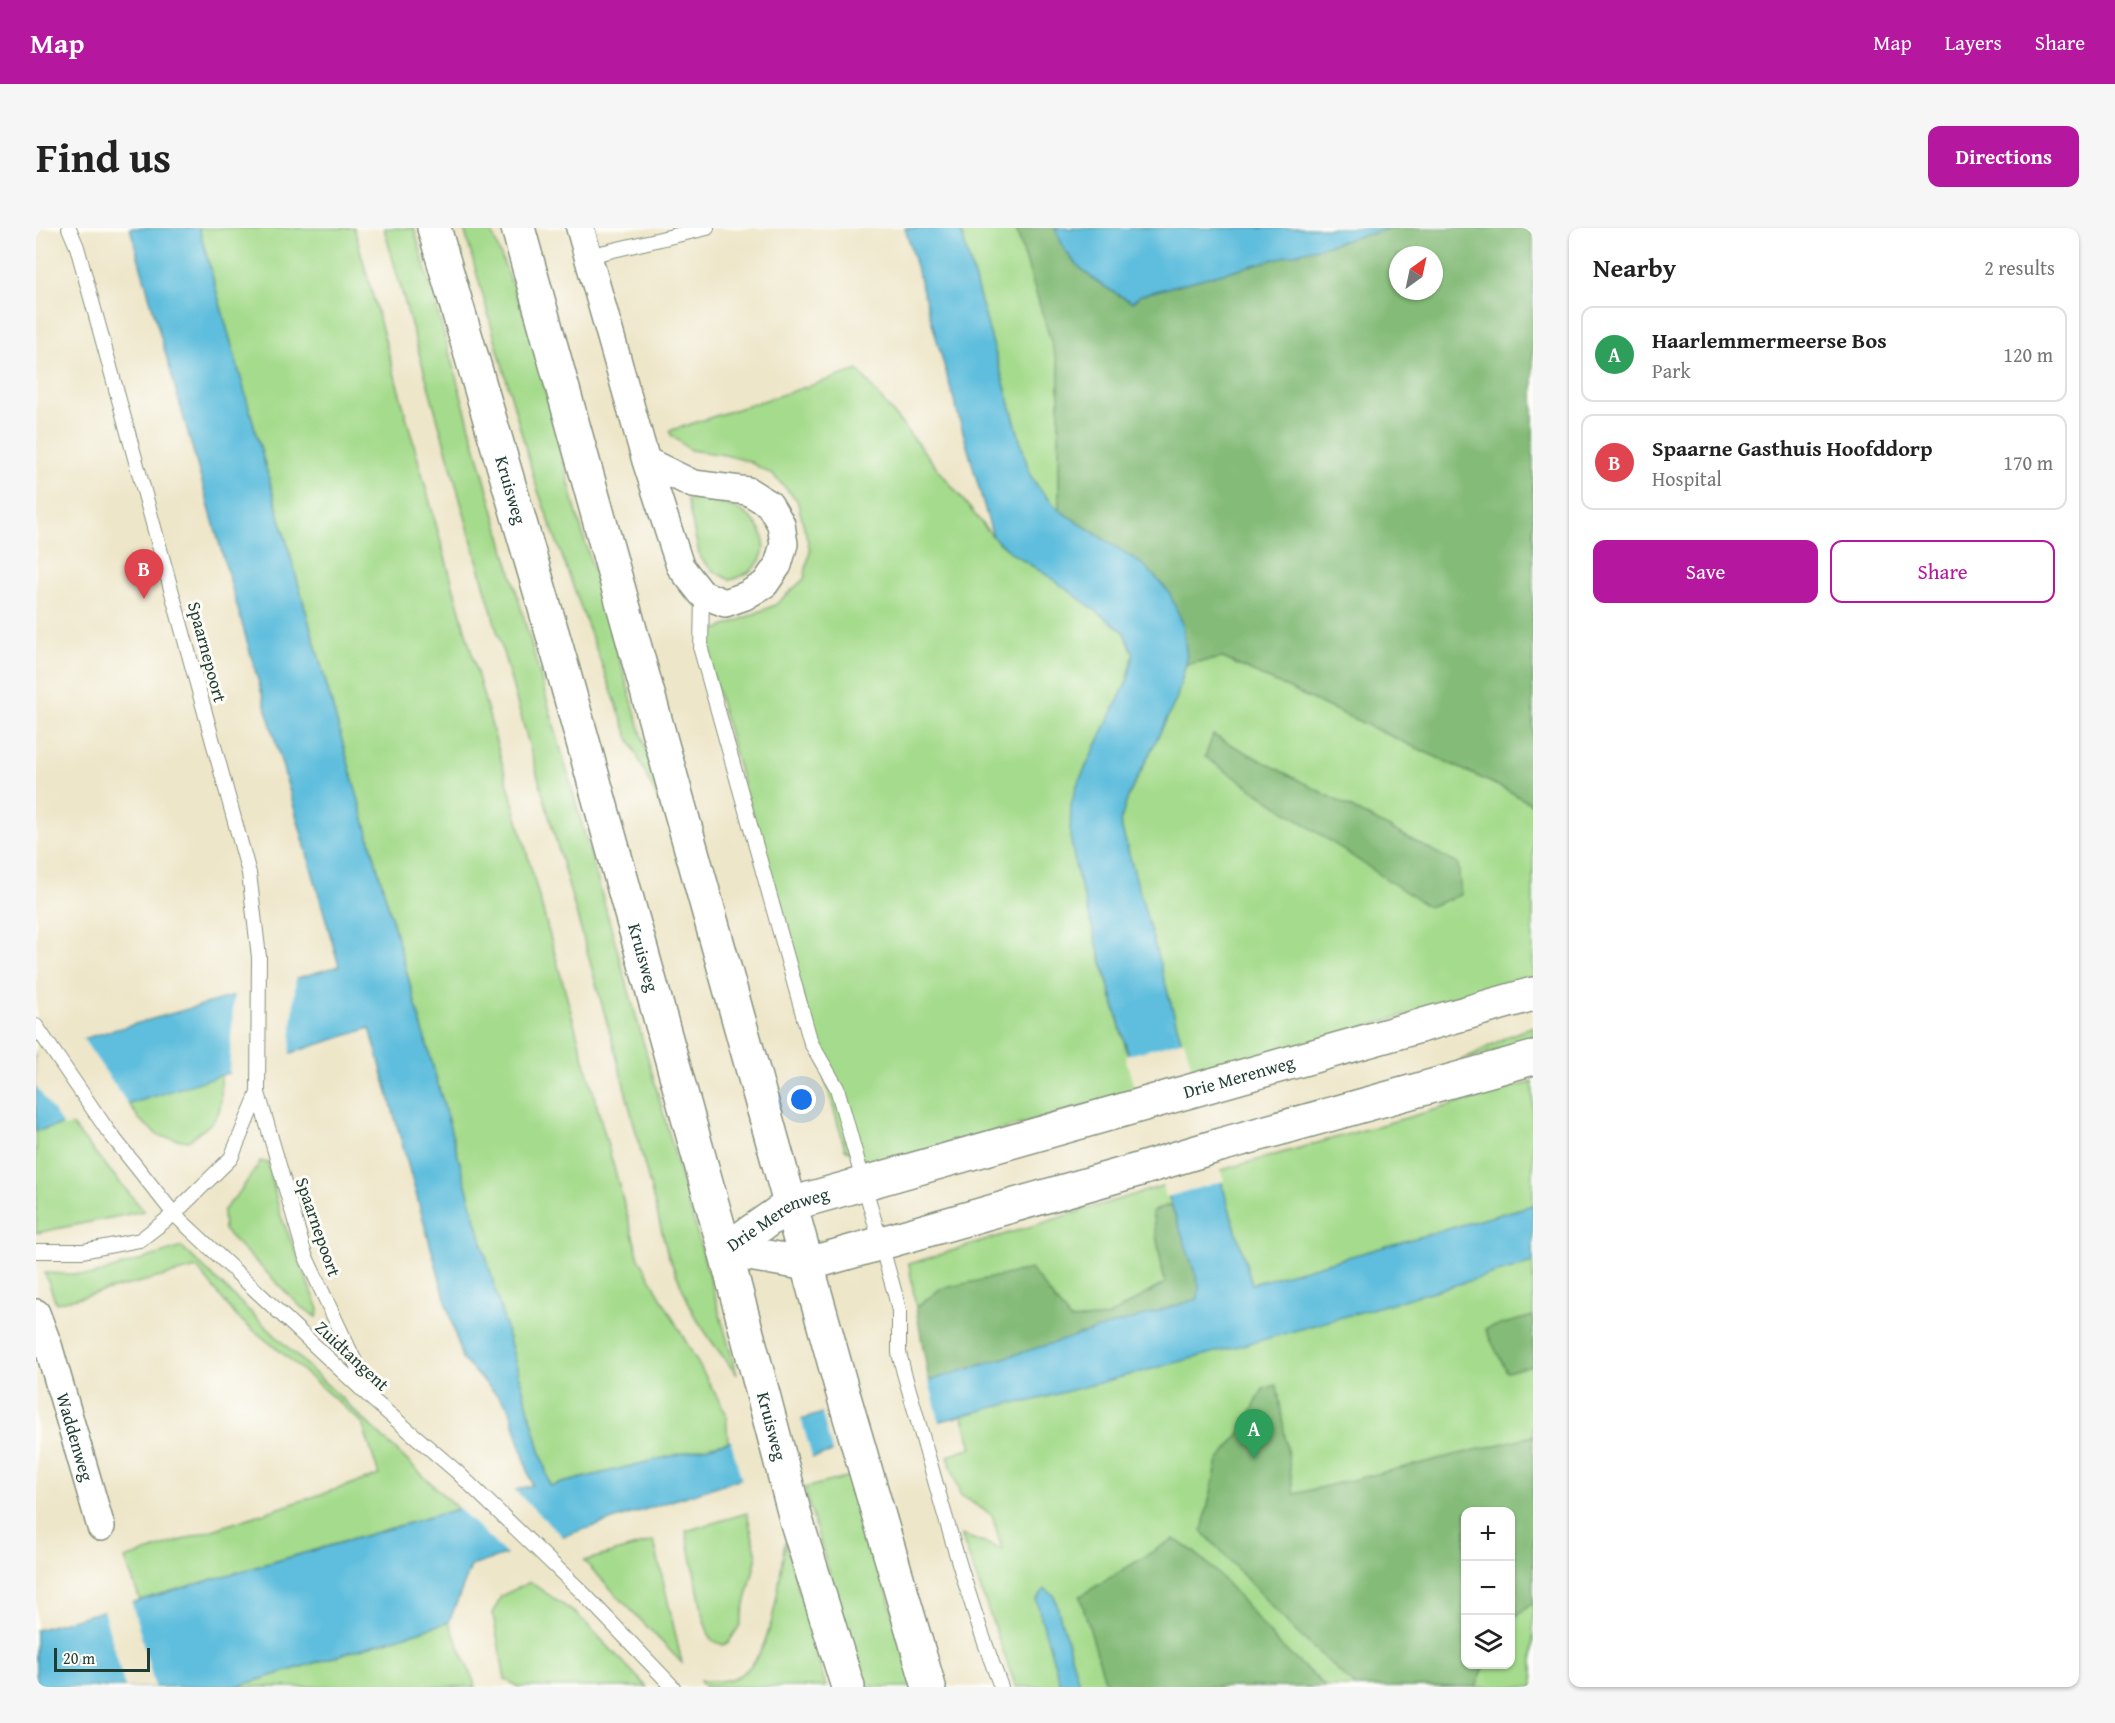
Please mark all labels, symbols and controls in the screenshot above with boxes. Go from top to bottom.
text: Map [30,22,84,63]
text: Map [1873,27,1912,58]
text: Layers [1945,27,2002,58]
text: Share [2035,27,2085,58]
text: Find us [36,126,171,187]
button: Directions [1928,126,2079,187]
north arrow [1389,246,1443,300]
text: Nearby [1593,248,1676,287]
text: 2 results [1984,253,2055,282]
text: Haarlemmermeerse Bos [1652,324,1887,356]
text: A [1608,340,1621,369]
text: 120 m [2003,340,2053,369]
text: Park [1652,356,1691,385]
text: Spaarne Gasthuis Hoofddorp [1652,432,1932,464]
text: B [1608,448,1621,477]
text: 170 m [2003,448,2053,477]
street label: Kruisweg [488,453,534,527]
text: Hospital [1652,464,1722,493]
button: Save [1593,540,1818,603]
button: Share [1830,540,2055,603]
pin: B [124,550,164,599]
street label: Spaarnepoort [181,598,234,706]
street label: Kruisweg [621,920,666,995]
street label: Drie Merenweg [1180,1048,1298,1105]
your location [787,1085,816,1114]
street label: Spaarnepoort [289,1174,348,1281]
street label: Drie Merenweg [721,1180,832,1258]
street label: Zuidtangent [309,1314,396,1398]
street label: Kruisweg [750,1389,794,1463]
street label: Waddenweg [50,1390,101,1484]
pin: A [1234,1410,1274,1459]
map controls [1461,1507,1515,1669]
button: + [1461,1507,1515,1561]
button: − [1461,1561,1515,1615]
button: layers [1461,1615,1515,1669]
scale bar [54,1645,150,1672]
text: 20 m [63,1646,95,1670]

